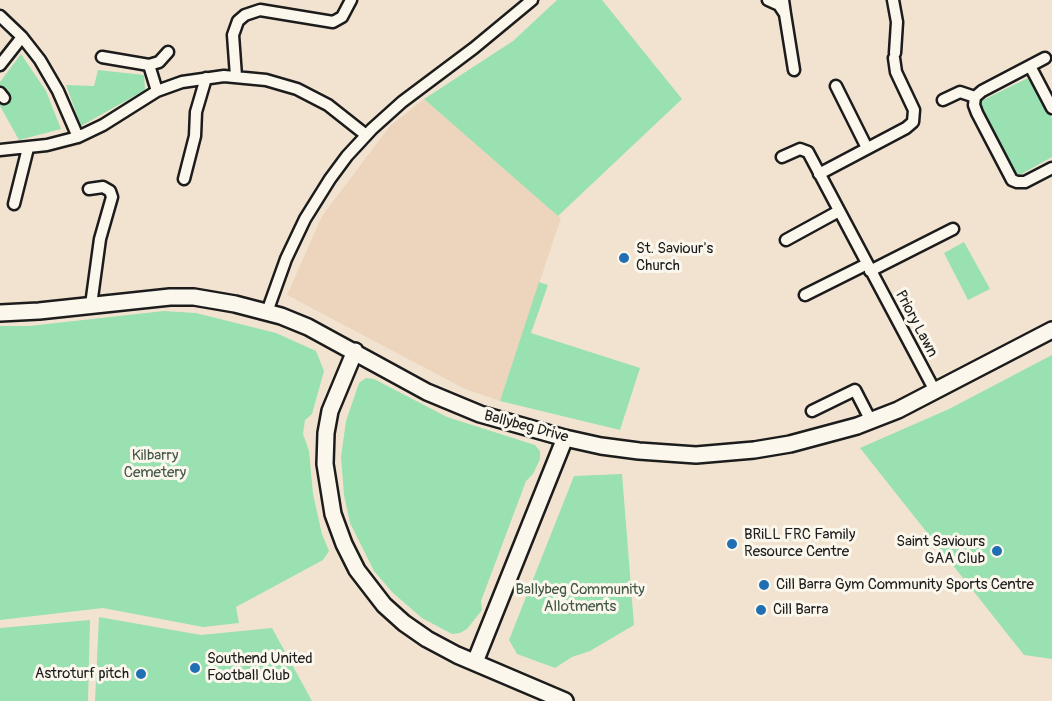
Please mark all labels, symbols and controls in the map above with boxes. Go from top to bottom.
place label: St. Saviour's Church [636,240,713,275]
marker: St. Saviour's Church [617,251,631,265]
street label: Priory Lawn [891,287,941,361]
street label: Ballybeg Drive [482,407,570,447]
park label: Kilbarry Cemetery [124,447,186,482]
place label: BRiLL FRC Family Resource Centre [744,526,855,561]
place label: Saint Saviours GAA Club [896,533,985,568]
marker: BRiLL FRC Family Resource Centre [725,537,739,551]
marker: Saint Saviours GAA Club [990,544,1004,558]
place label: Cill Barra Gym Community Sports Centre [776,576,1034,594]
marker: Cill Barra Gym Community Sports Centre [757,578,771,592]
park label: Ballybeg Community Allotments [515,581,645,616]
place label: Cill Barra [773,601,828,619]
marker: Cill Barra [754,603,768,617]
place label: Southend United Football Club [207,650,312,685]
marker: Southend United Football Club [188,661,202,675]
place label: Astroturf pitch [35,665,129,683]
marker: Astroturf pitch [134,667,148,681]

